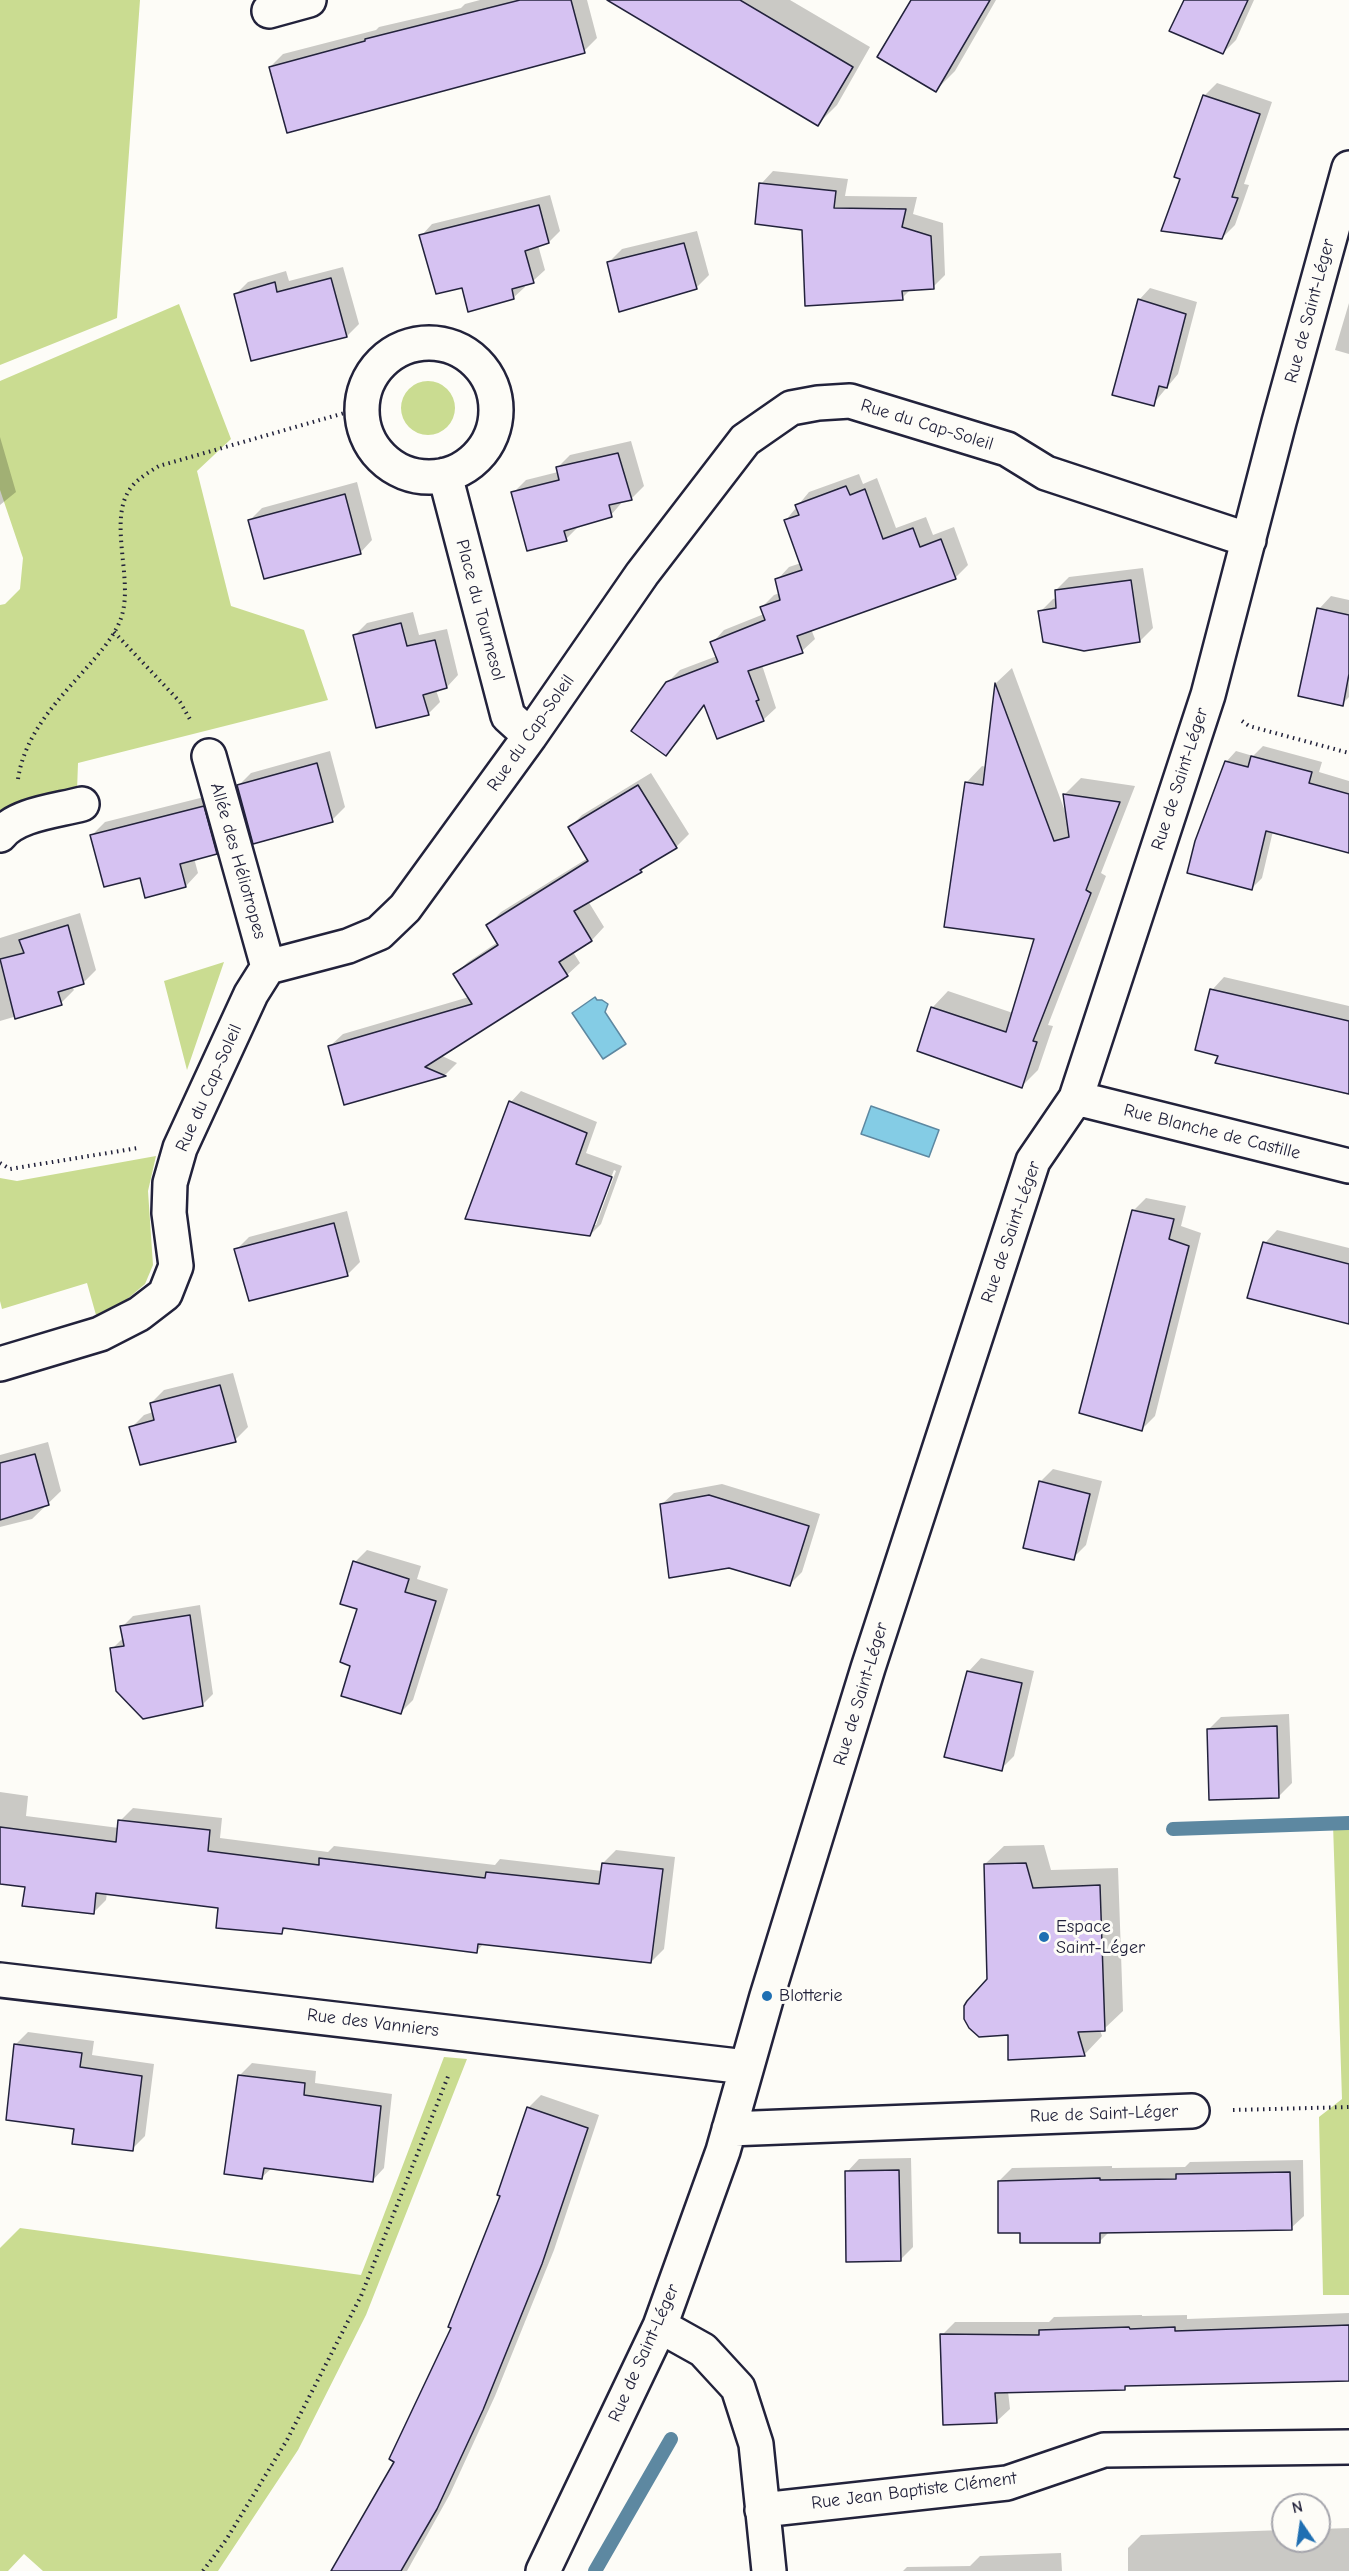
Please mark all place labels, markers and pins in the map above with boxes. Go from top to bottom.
place label: Espace Saint-Léger [1056,1916,1145,1958]
marker: Espace Saint-Léger [1037,1930,1051,1944]
place label: Blotterie [779,1985,843,2007]
marker: Blotterie [760,1989,774,2003]

